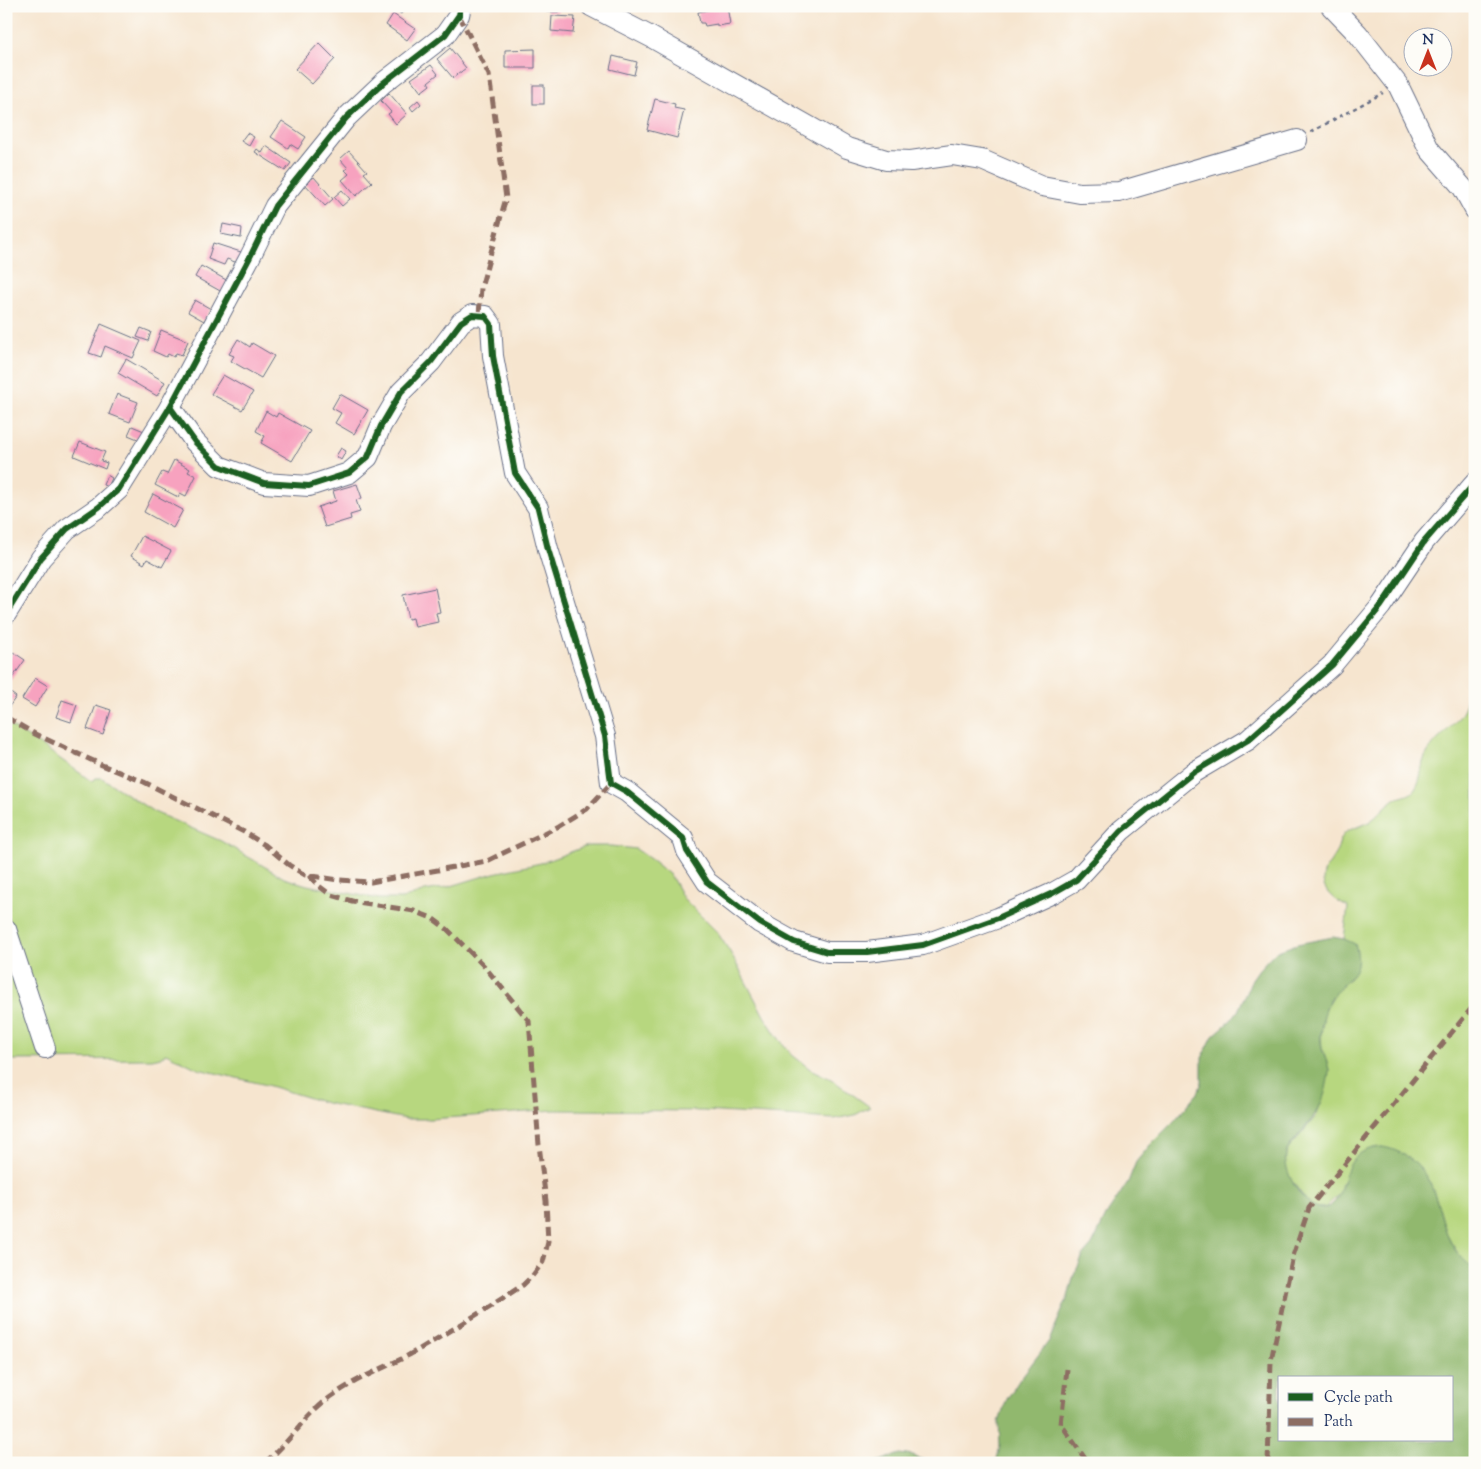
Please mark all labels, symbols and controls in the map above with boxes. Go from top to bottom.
north arrow [1404,28,1454,78]
text: N [1422,31,1434,51]
legend [1278,1376,1454,1442]
text: Cycle path [1324,1388,1393,1409]
text: Path [1324,1412,1353,1433]

